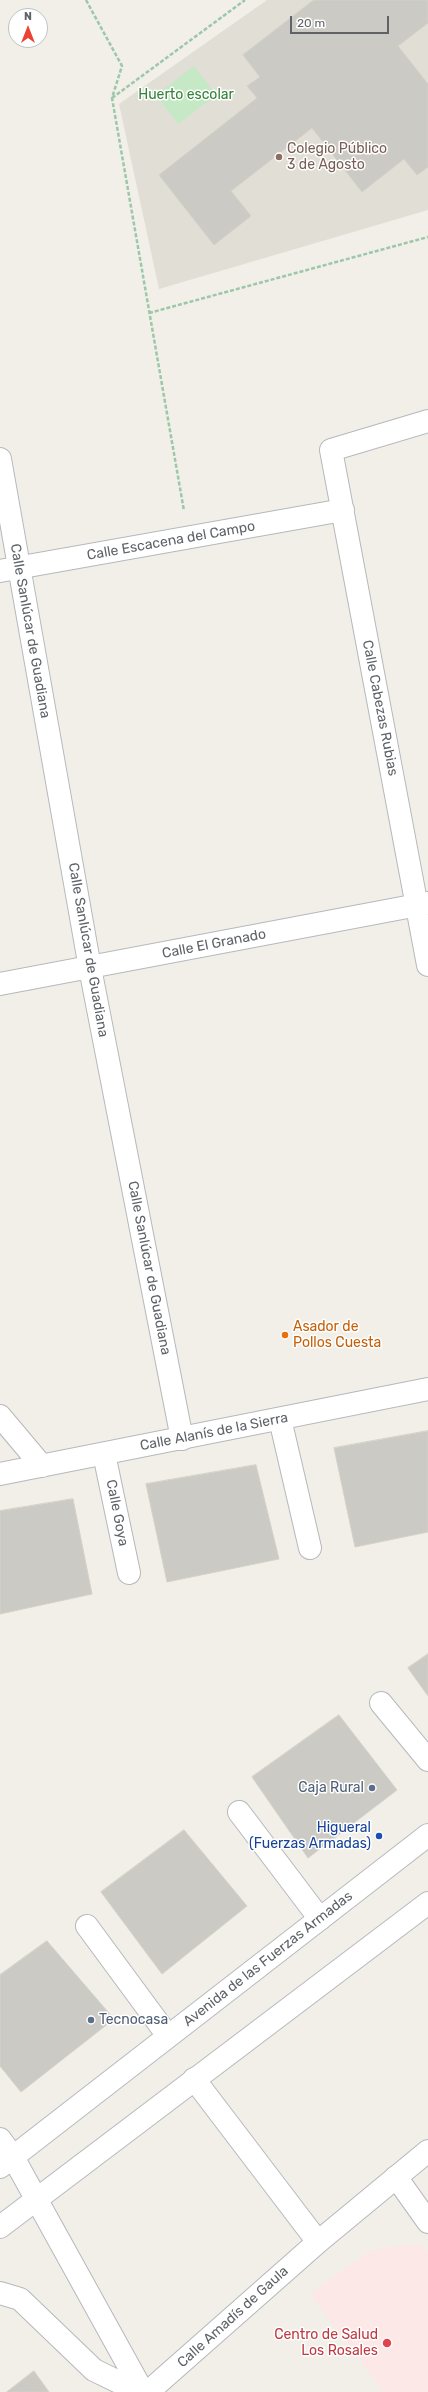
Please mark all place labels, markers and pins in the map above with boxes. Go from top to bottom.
place label: Colegio Público 3 de Agosto [287,141,387,174]
marker: Colegio Público 3 de Agosto [274,152,284,162]
place label: Asador de Pollos Cuesta [293,1319,381,1352]
marker: Asador de Pollos Cuesta [280,1330,290,1340]
place label: Caja Rural [298,1780,364,1796]
marker: Caja Rural [367,1783,377,1793]
place label: Higueral (Fuerzas Armadas) [249,1820,371,1852]
marker: Higueral (Fuerzas Armadas) [374,1831,384,1841]
place label: Tecnocasa [99,2012,168,2028]
marker: Tecnocasa [86,2015,96,2025]
place label: Centro de Salud Los Rosales [274,2327,378,2360]
marker: Centro de Salud Los Rosales [381,2337,393,2349]

